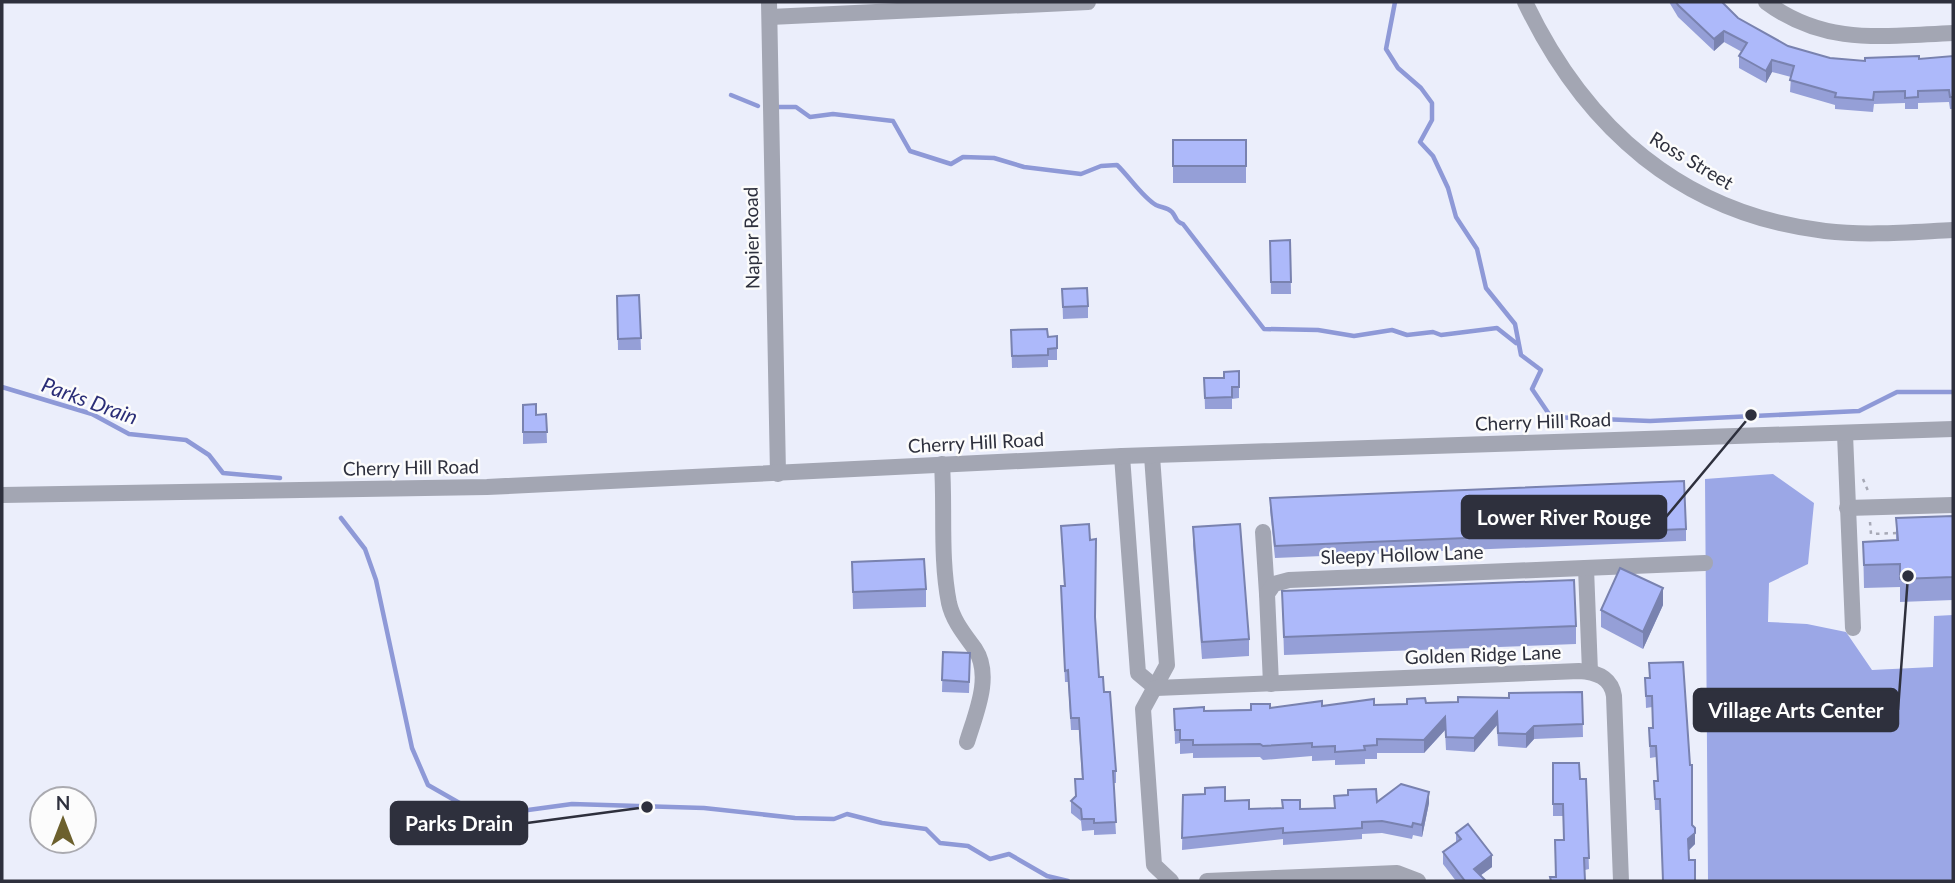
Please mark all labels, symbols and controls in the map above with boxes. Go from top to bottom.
street label: Ross Street [1646,126,1738,194]
street label: Napier Road [739,187,763,289]
water label: Parks Drain [39,371,141,429]
street label: Cherry Hill Road [1475,407,1611,435]
street label: Cherry Hill Road [907,427,1045,457]
street label: Cherry Hill Road [343,454,479,480]
callout: Lower River Rouge [1462,496,1666,538]
text: Lower River Rouge [1477,504,1651,529]
street label: Sleepy Hollow Lane [1320,540,1484,568]
street label: Golden Ridge Lane [1404,640,1562,668]
callout: Village Arts Center [1694,689,1898,731]
text: Village Arts Center [1707,697,1884,722]
north arrow [28,785,98,855]
text: N [56,791,70,814]
callout: Parks Drain [391,802,527,844]
text: Parks Drain [405,810,513,835]

